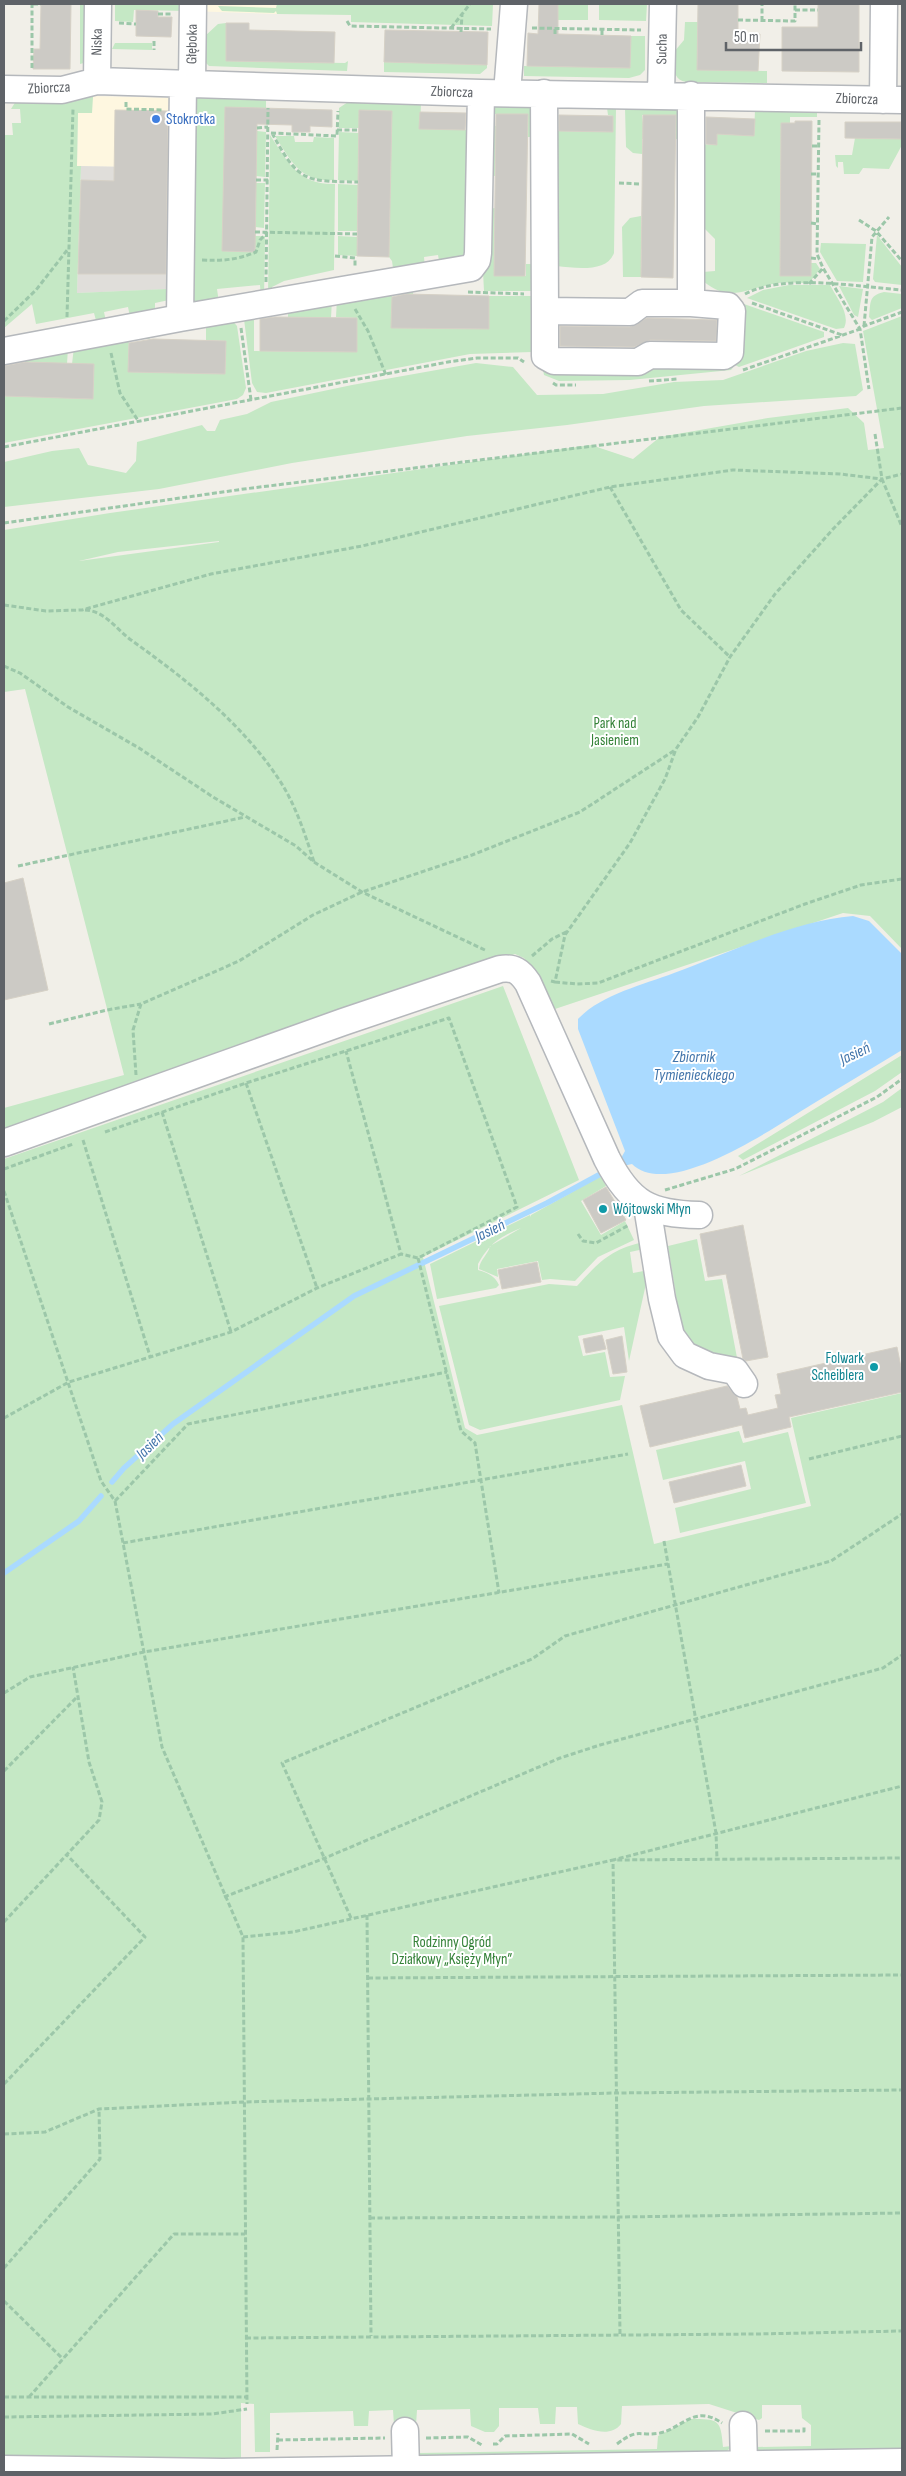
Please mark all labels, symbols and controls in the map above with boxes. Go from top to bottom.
scale bar [726,20,861,52]
street label: Głęboka [182,23,202,64]
street label: Niska [87,28,107,56]
text: 50 m [734,28,759,47]
street label: Sucha [652,33,672,65]
street label: Zbiorcza [27,77,71,99]
street label: Zbiorcza [430,82,474,102]
street label: Zbiorcza [835,89,879,109]
place label: Stokrotka [166,110,215,129]
marker: Stokrotka [150,113,162,125]
park label: Park nad Jasieniem [590,714,639,750]
water label: Jasień [836,1039,873,1070]
water label: Zbiornik Tymienieckiego [653,1048,735,1085]
place label: Wójtowski Młyn [613,1200,691,1219]
marker: Wójtowski Młyn [597,1203,609,1215]
water label: Jasień [471,1216,508,1247]
place label: Folwark Scheiblera [811,1349,864,1385]
marker: Folwark Scheiblera [868,1361,880,1373]
water label: Jasień [131,1428,168,1464]
park label: Rodzinny Ogród Działkowy „Księży Młyn” [392,1933,512,1969]

